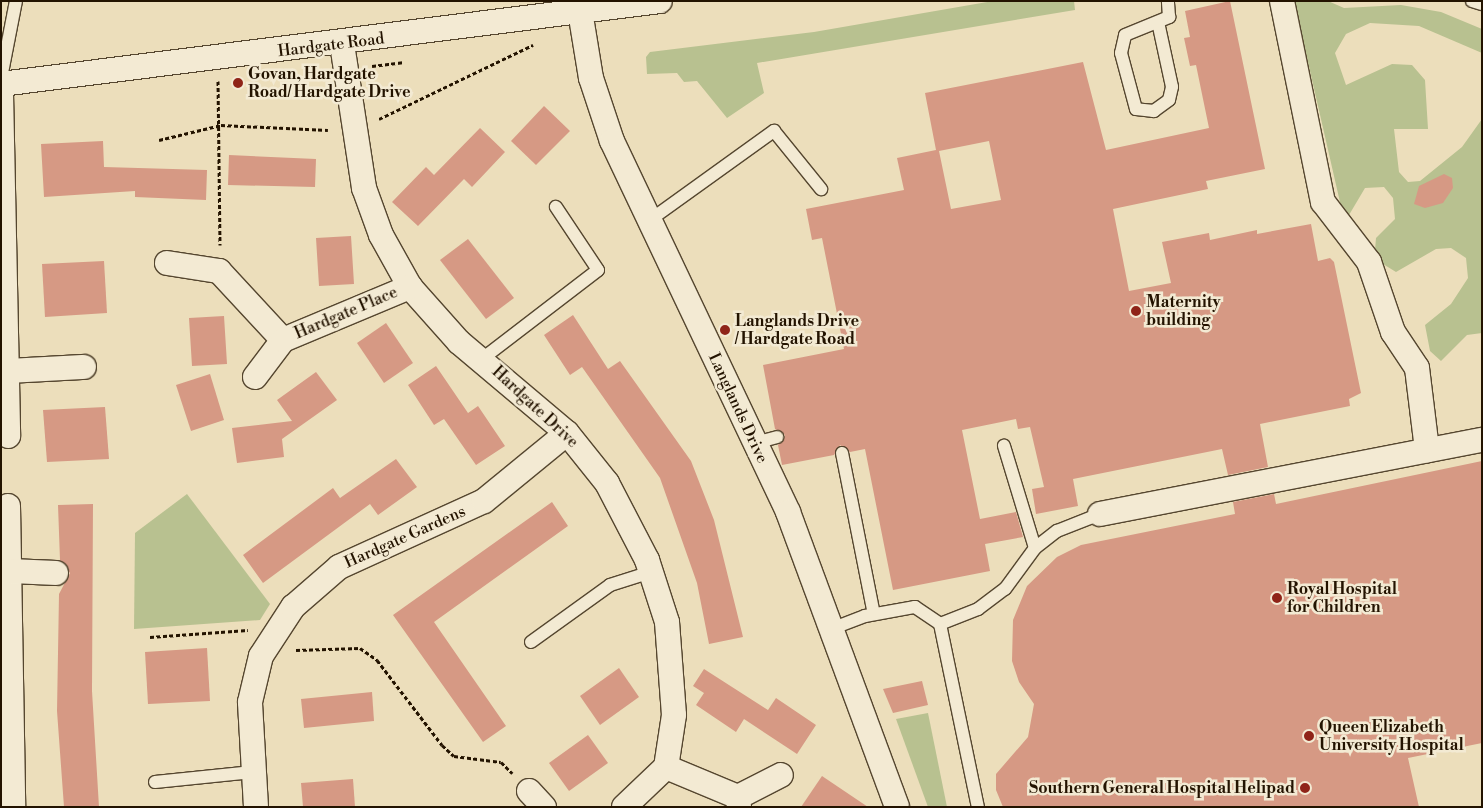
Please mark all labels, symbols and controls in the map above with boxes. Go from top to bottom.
street label: Hardgate Road [277,29,385,61]
place label: Govan, Hardgate Road/ Hardgate Drive [248,64,411,102]
marker: Govan, Hardgate Road/ Hardgate Drive [232,77,244,89]
street label: Hardgate Place [292,283,400,343]
place label: Maternity building [1146,292,1220,330]
marker: Maternity building [1130,305,1142,317]
place label: Langlands Drive / Hardgate Road [735,311,859,349]
marker: Langlands Drive / Hardgate Road [719,324,731,336]
street label: Langlands Drive [704,350,772,466]
street label: Hardgate Drive [488,362,582,452]
street label: Hardgate Gardens [342,502,468,572]
place label: Royal Hospital for Children [1287,579,1397,617]
marker: Royal Hospital for Children [1271,592,1283,604]
place label: Queen Elizabeth University Hospital [1319,717,1464,755]
marker: Queen Elizabeth University Hospital [1303,730,1315,742]
place label: Southern General Hospital Helipad [1029,778,1295,798]
marker: Southern General Hospital Helipad [1299,782,1311,794]

